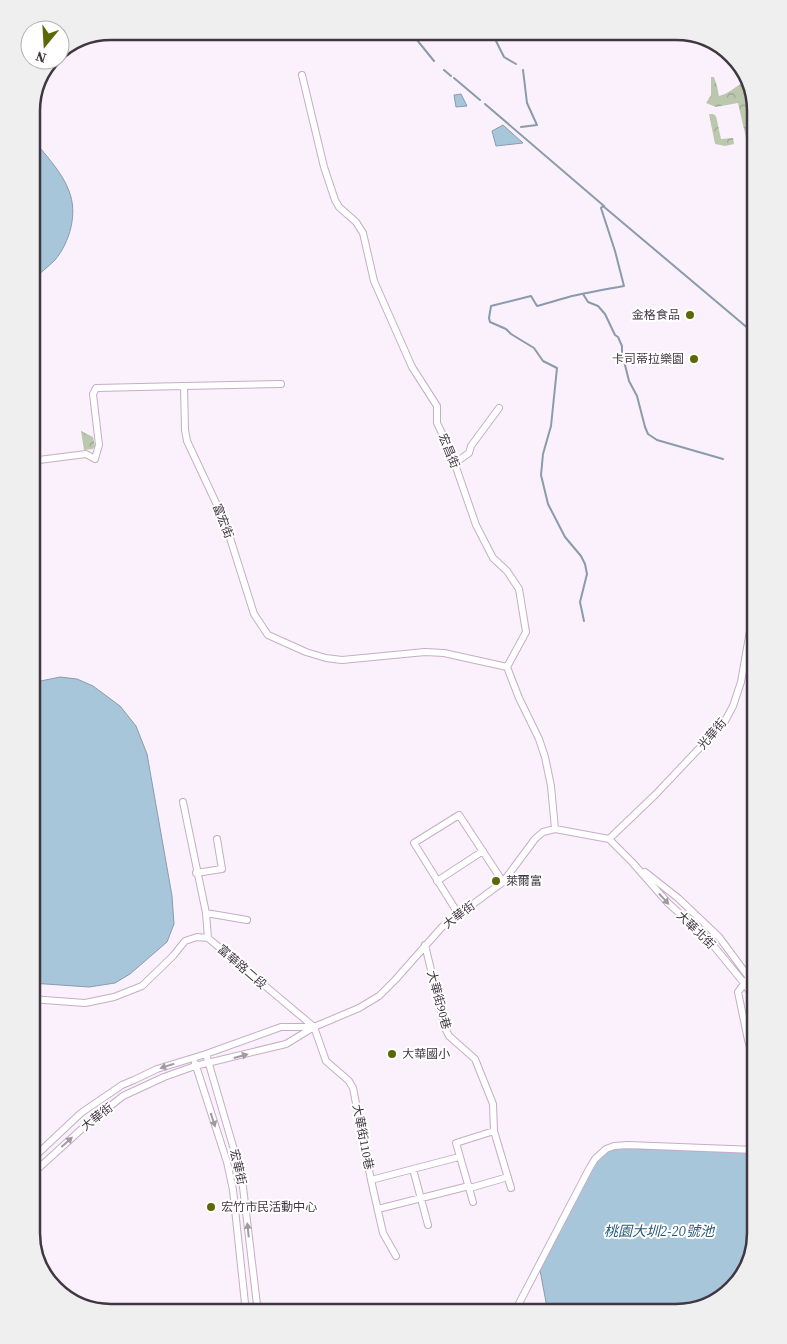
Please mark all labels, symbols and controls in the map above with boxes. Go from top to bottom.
north arrow [20,20,70,70]
text: N [33,46,49,68]
place label: 金格食品 [632,307,680,323]
marker: 金格食品 [684,309,696,321]
place label: 卡司蒂拉樂園 [612,351,684,367]
marker: 卡司蒂拉樂園 [688,353,700,365]
street label: 宏昌街 [435,431,463,471]
street label: 富宏街 [209,501,237,541]
street label: 光華街 [694,715,730,753]
place label: 萊爾富 [506,873,542,889]
marker: 萊爾富 [490,875,502,887]
one-way arrow [659,892,670,905]
street label: 大華街 [440,898,478,932]
street label: 大華北街 [673,908,719,952]
street label: 富華路二段 [214,941,270,993]
street label: 大華街90巷 [424,969,454,1031]
place label: 大華國小 [402,1046,450,1062]
marker: 大華國小 [386,1048,398,1060]
one-way arrow [233,1052,248,1060]
one-way arrow [159,1062,174,1070]
street label: 大華街 [78,1100,116,1134]
street label: 大華街110巷 [349,1103,377,1171]
one-way arrow [210,1113,218,1128]
one-way arrow [60,1136,72,1148]
street label: 宏華街 [226,1148,250,1186]
place label: 宏竹市民活動中心 [221,1199,317,1215]
marker: 宏竹市民活動中心 [205,1201,217,1213]
one-way arrow [244,1221,252,1237]
water label: 桃園大圳2-20號池 [604,1221,716,1241]

